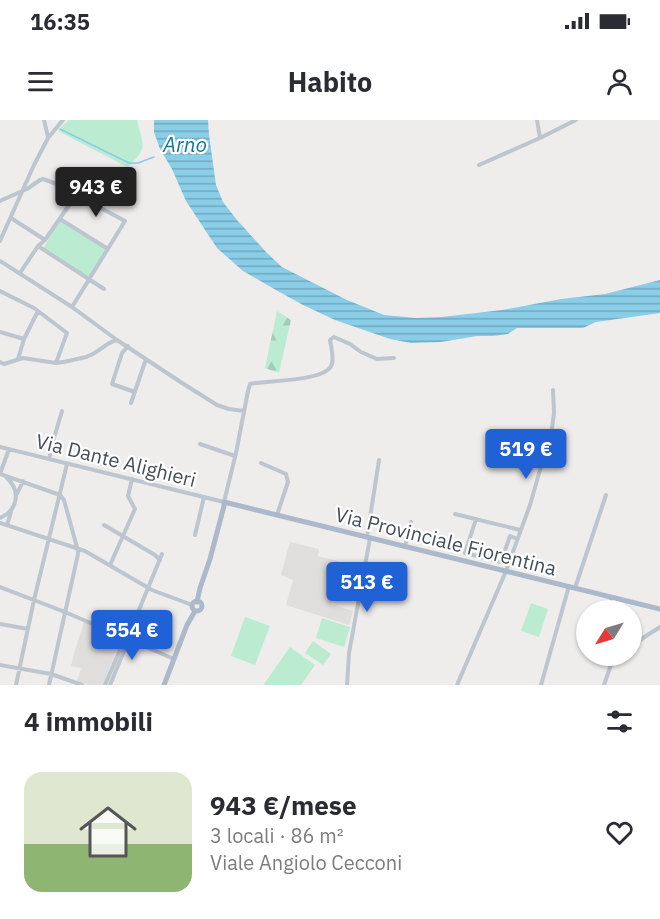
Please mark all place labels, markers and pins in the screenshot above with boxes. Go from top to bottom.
pin: 943 € [54,167,138,218]
pin: 519 € [484,429,568,480]
pin: 513 € [325,562,409,613]
pin: 554 € [90,610,174,661]

